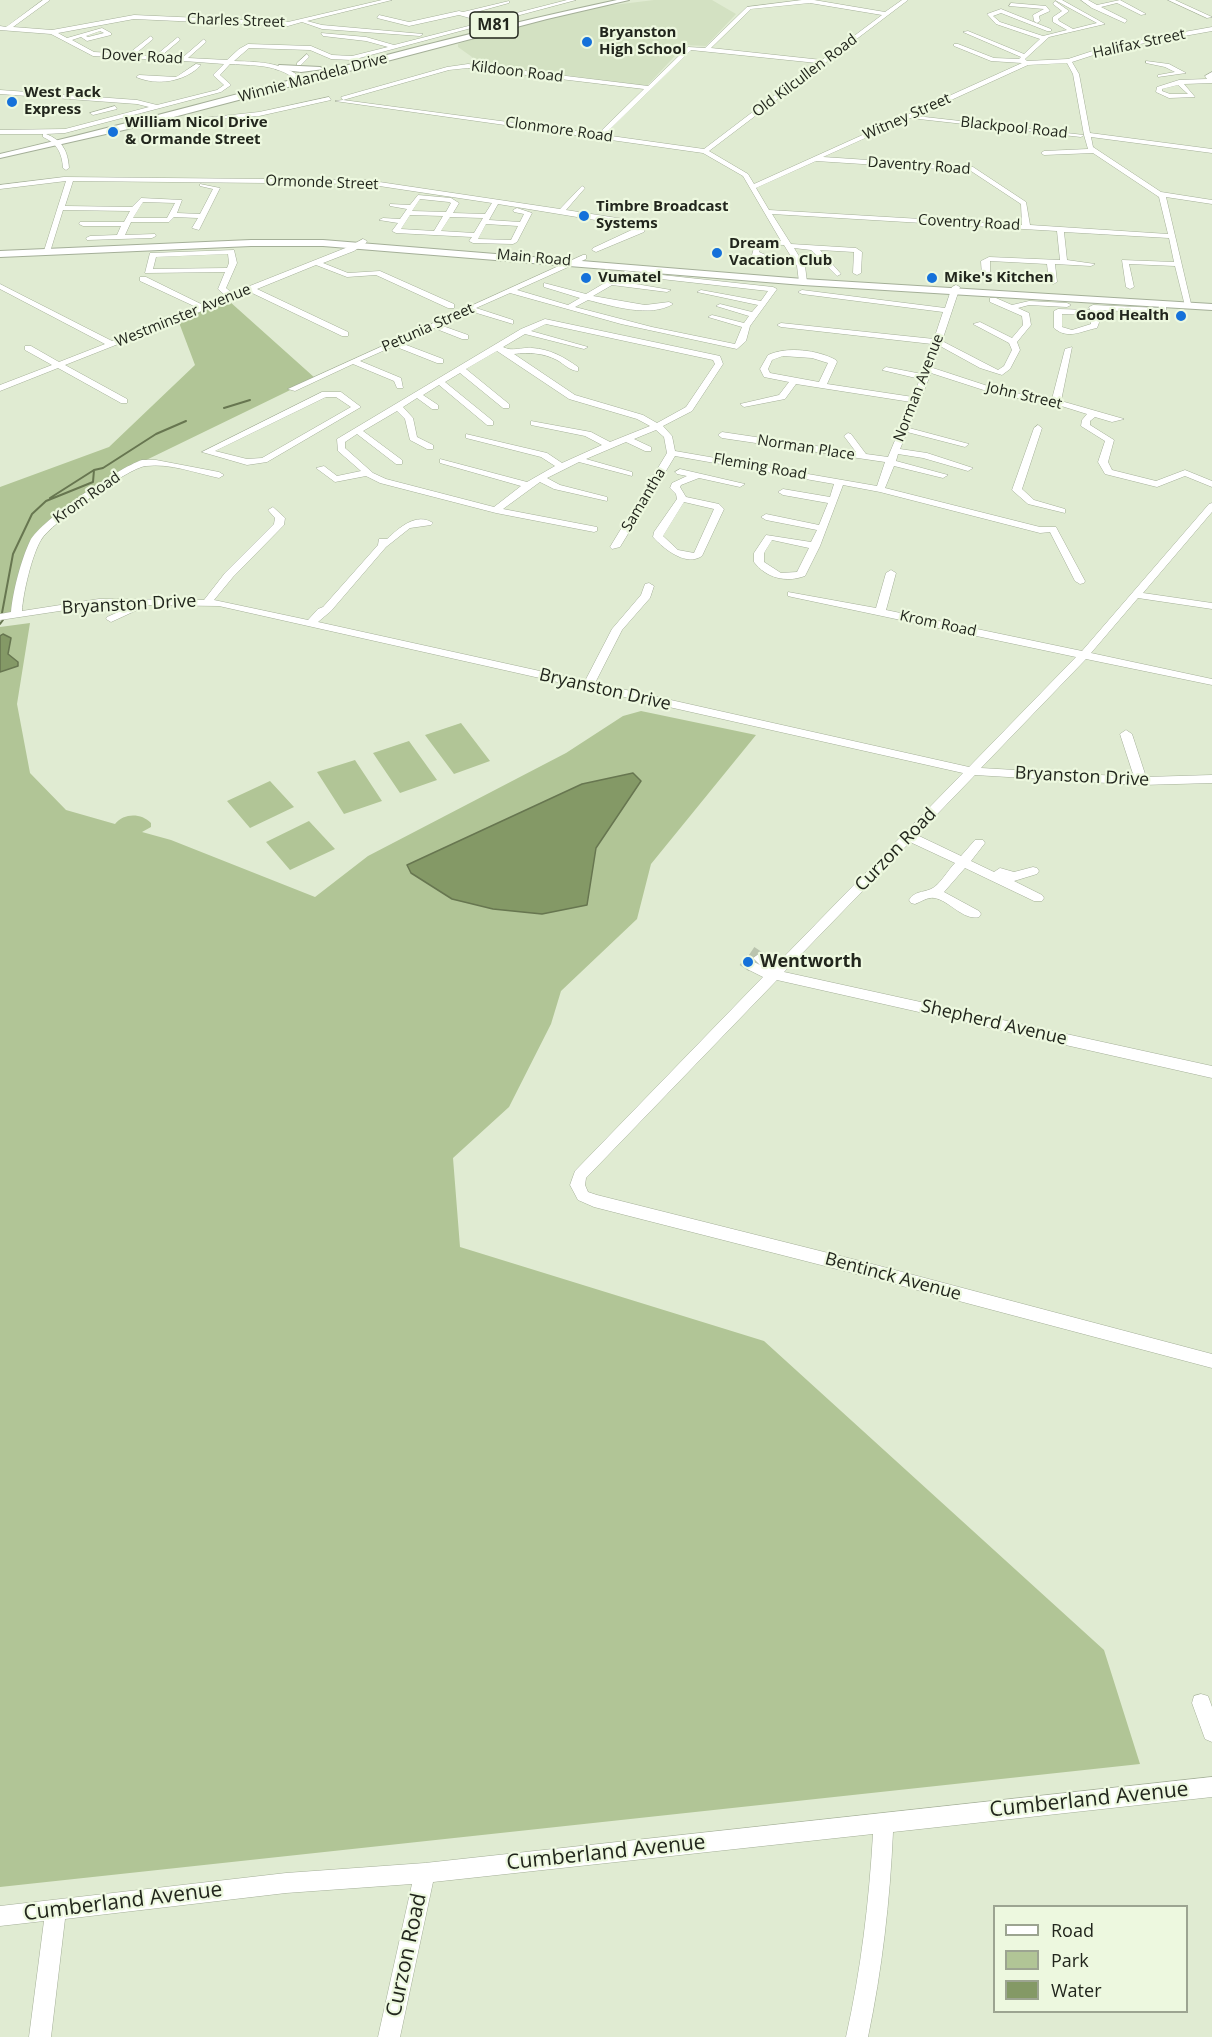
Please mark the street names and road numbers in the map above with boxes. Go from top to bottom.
street label: Charles Street [187,10,285,32]
road number: M81 [470,12,518,38]
street label: Halifax Street [1091,25,1187,63]
street label: Old Kilcullen Road [749,31,861,121]
street label: Dover Road [101,46,183,68]
street label: Winnie Mandela Drive [237,49,389,107]
street label: Kildoon Road [470,57,564,87]
street label: Witney Street [860,90,954,144]
street label: Blackpool Road [960,113,1068,143]
street label: Clonmore Road [504,114,614,146]
street label: Daventry Road [867,153,971,179]
street label: Ormonde Street [265,172,379,194]
street label: Coventry Road [917,211,1021,235]
street label: Main Road [496,246,572,270]
street label: Westminster Avenue [112,281,254,351]
street label: Petunia Street [379,300,477,356]
street label: Norman Avenue [890,332,948,444]
street label: John Street [984,379,1064,413]
street label: Norman Place [756,431,856,465]
street label: Fleming Road [712,450,808,484]
street label: Samantha [618,465,670,535]
street label: Krom Road [50,468,124,528]
street label: Bryanston Drive [61,591,197,619]
street label: Krom Road [898,607,978,641]
street label: Bryanston Drive [537,664,673,716]
street label: Bryanston Drive [1014,763,1150,791]
street label: Curzon Road [851,804,941,896]
street label: Shepherd Avenue [919,996,1069,1050]
street label: Bentinck Avenue [822,1248,964,1306]
street label: Cumberland Avenue [988,1777,1190,1823]
street label: Cumberland Avenue [505,1830,707,1876]
street label: Cumberland Avenue [22,1877,224,1927]
street label: Curzon Road [382,1891,432,2019]

